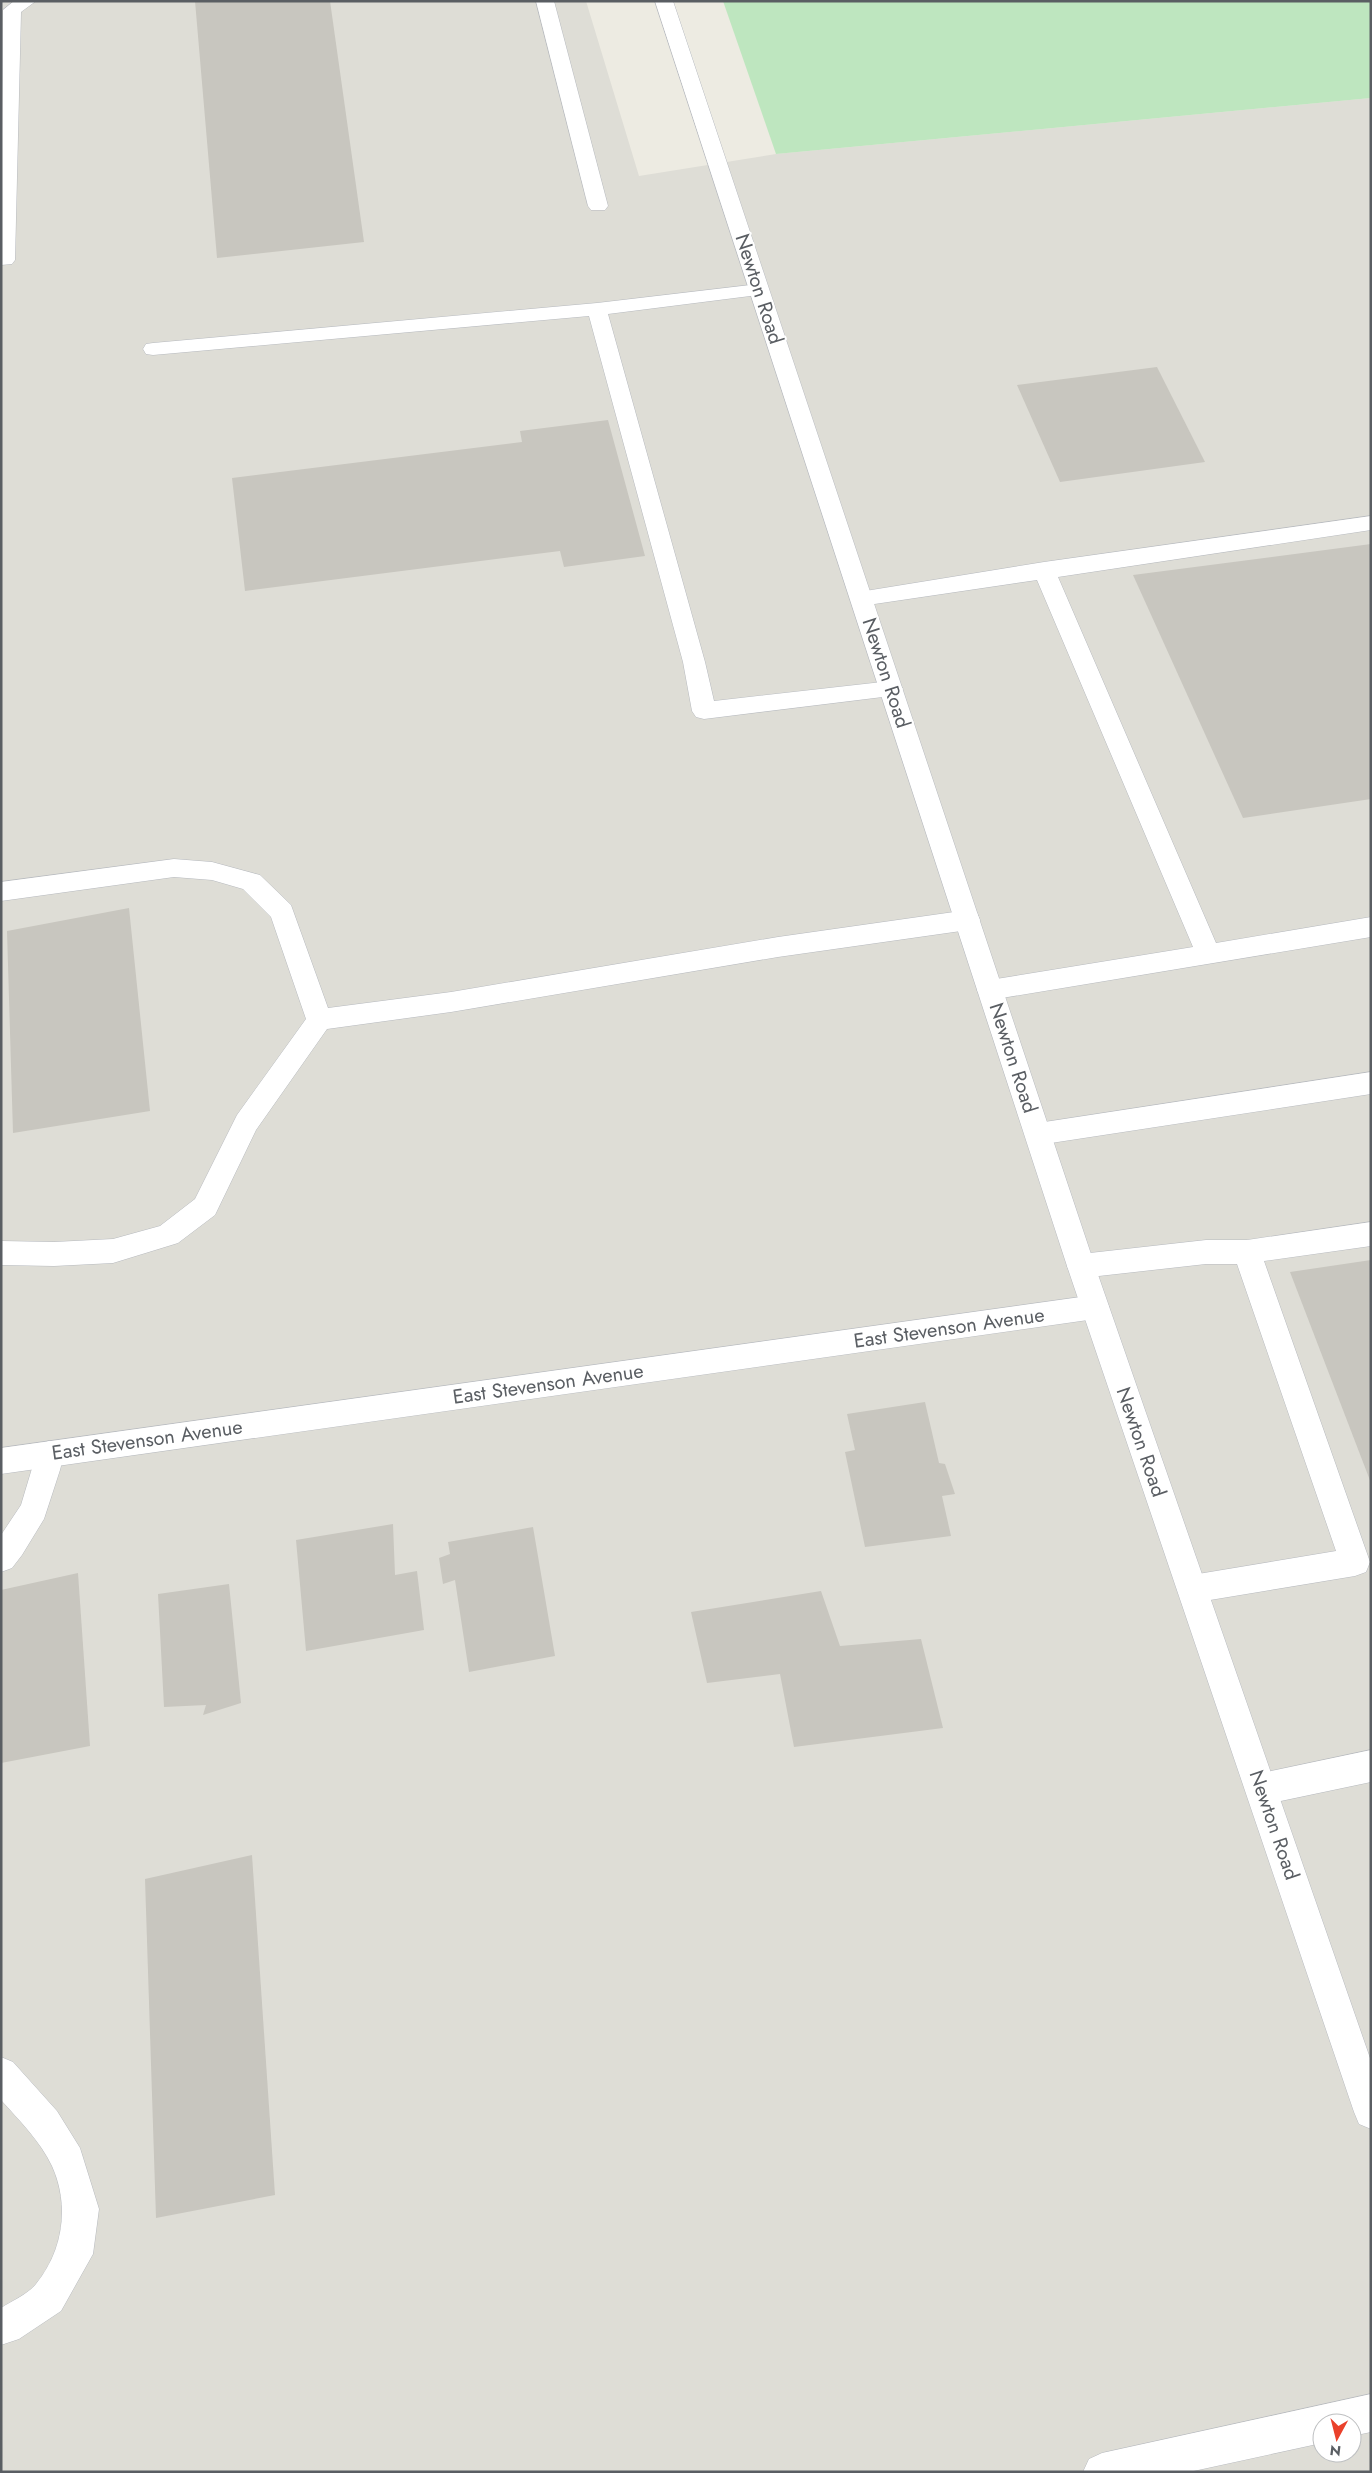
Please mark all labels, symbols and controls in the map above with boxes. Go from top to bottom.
street label: Newton Road [728,230,790,348]
street label: Newton Road [855,614,917,732]
street label: Newton Road [982,999,1044,1117]
street label: East Stevenson Avenue [852,1300,1046,1356]
street label: East Stevenson Avenue [451,1356,645,1412]
street label: Newton Road [1109,1383,1173,1501]
street label: East Stevenson Avenue [50,1412,244,1468]
street label: Newton Road [1242,1766,1306,1884]
north arrow [1312,2413,1362,2463]
text: N [1329,2440,1342,2462]

